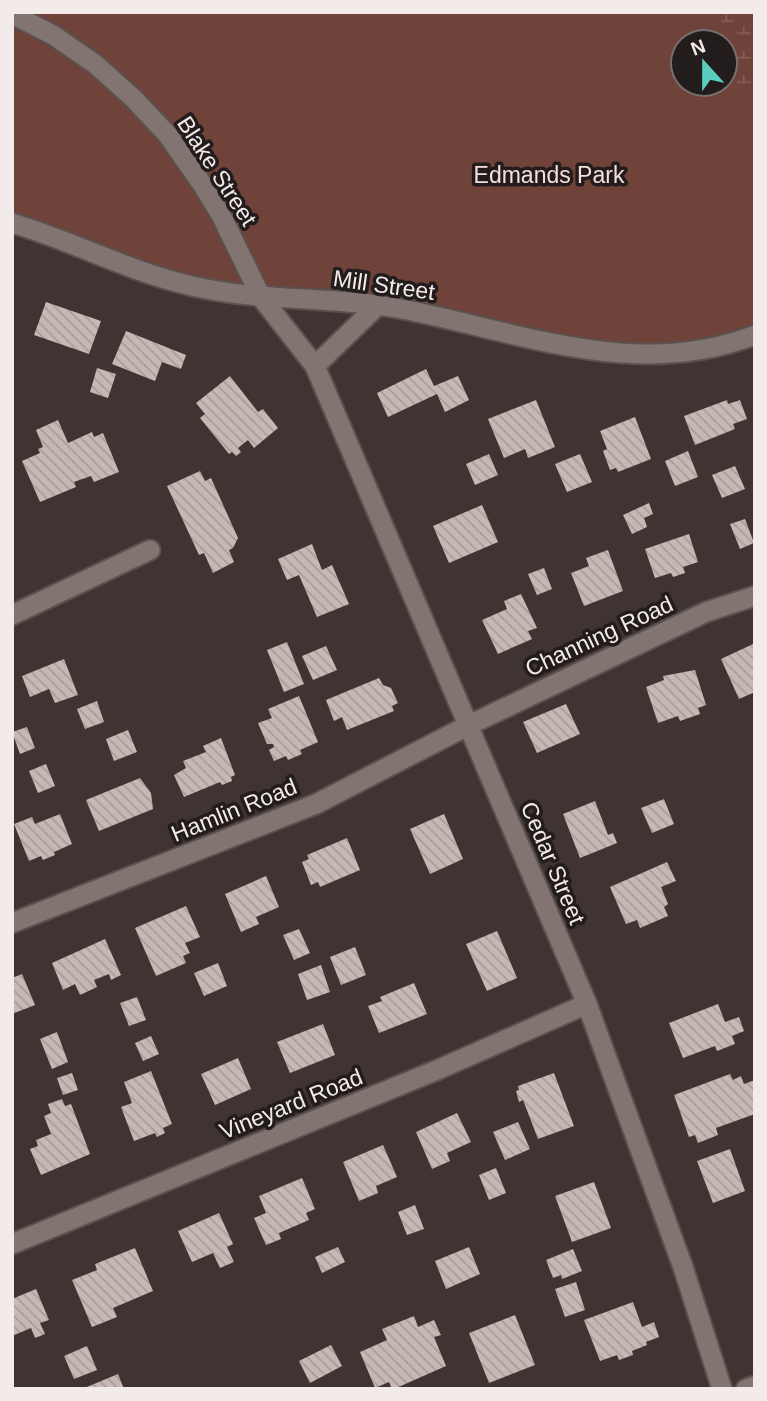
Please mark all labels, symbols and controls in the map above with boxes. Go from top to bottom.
north arrow [669,28,739,98]
text: N [688,35,708,60]
street label: Blake Street [172,111,262,231]
park label: Edmands Park [474,162,625,188]
street label: Mill Street [332,265,437,305]
street label: Channing Road [521,590,677,682]
street label: Hamlin Road [167,773,301,847]
street label: Cedar Street [516,798,591,929]
street label: Vineyard Road [216,1064,366,1144]

